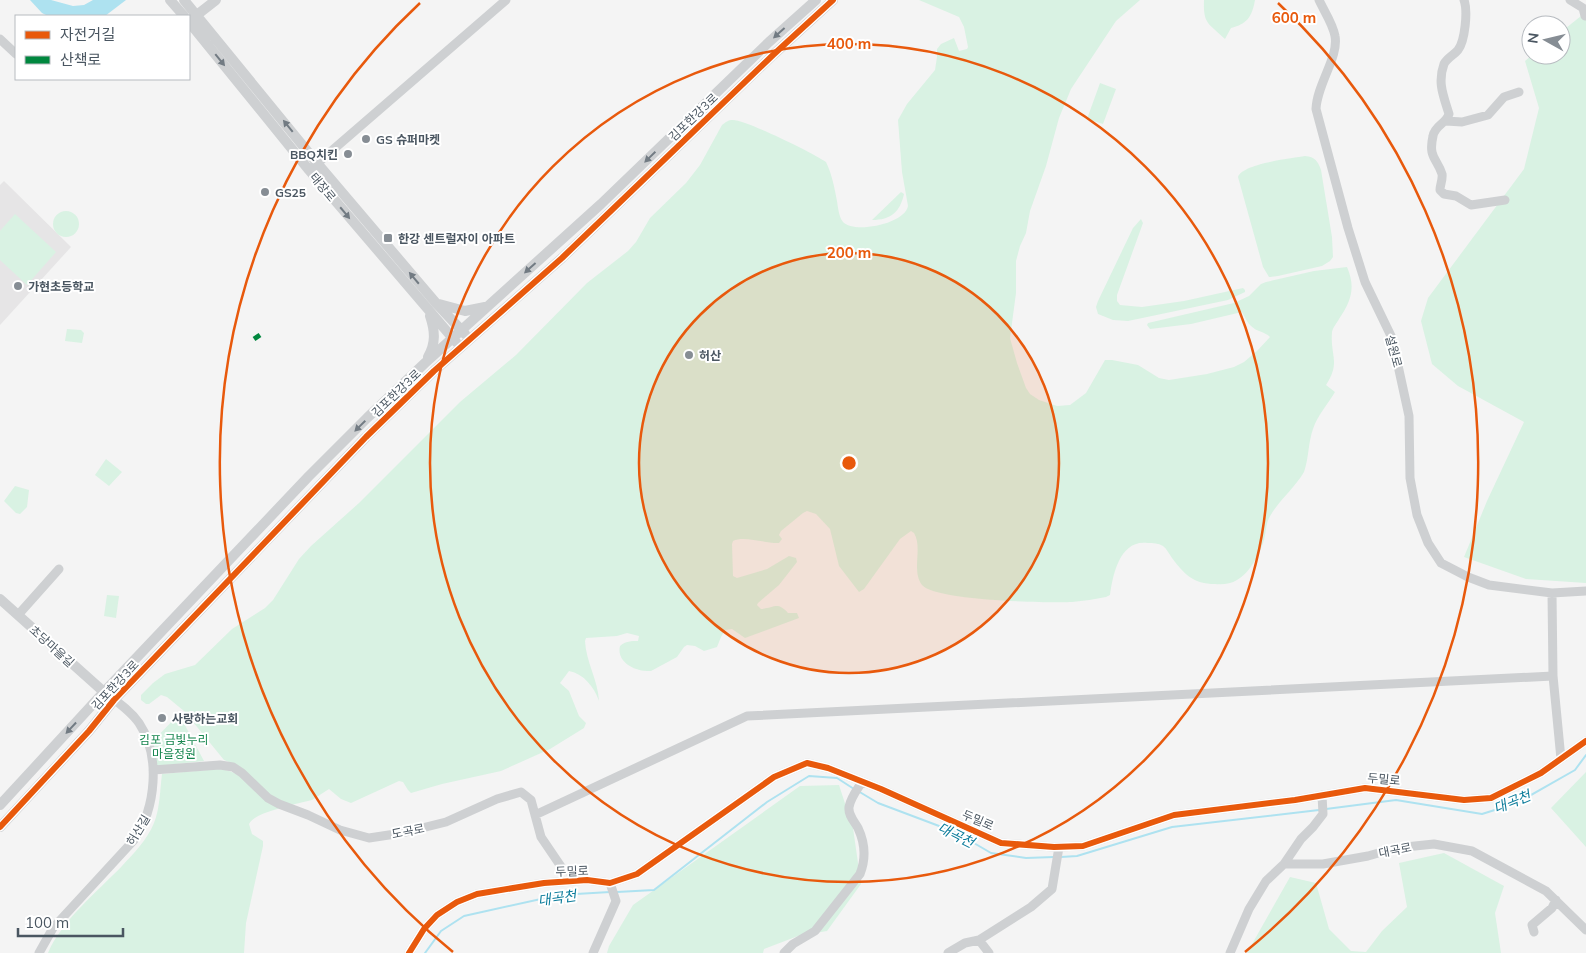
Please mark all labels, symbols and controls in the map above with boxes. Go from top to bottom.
text: 600 m [1272,8,1316,27]
legend [15,15,190,80]
north arrow [1521,15,1571,65]
text: 자전거길 [60,25,115,44]
one-way arrow [773,27,786,38]
text: N [1523,32,1543,45]
text: 400 m [827,34,871,53]
text: 산책로 [60,50,101,69]
one-way arrow [214,53,225,66]
street label: 김포한강3로 [665,90,721,144]
one-way arrow [282,120,293,133]
place label: GS 슈퍼마켓 [376,132,440,147]
marker: GS 슈퍼마켓 [360,133,372,145]
place label: BBQ치킨 [290,147,338,162]
marker: BBQ치킨 [342,148,354,160]
one-way arrow [644,151,656,163]
street label: 태장로 [307,169,339,205]
place label: GS25 [275,185,306,200]
marker: GS25 [259,186,271,198]
one-way arrow [339,206,351,218]
place label: 한강 센트럴자이 아파트 [398,231,515,246]
marker: 한강 센트럴자이 아파트 [382,232,394,244]
text: 200 m [827,243,871,262]
one-way arrow [525,262,537,274]
one-way arrow [408,272,420,284]
place label: 가현초등학교 [28,279,94,294]
marker: 가현초등학교 [12,280,24,292]
street label: 설원로 [1382,333,1406,369]
place label: 허산 [699,348,721,363]
marker: 허산 [683,349,695,361]
street label: 김포한강3로 [368,366,424,420]
one-way arrow [354,419,366,431]
centre of rings [840,454,858,472]
street label: 초당마을길 [26,622,78,670]
street label: 김포한강3로 [88,657,142,713]
place label: 사랑하는교회 [172,711,238,726]
marker: 사랑하는교회 [156,712,168,724]
one-way arrow [65,722,77,734]
park label: 김포 금빛누리 마을정원 [139,732,209,761]
street label: 두밀로 [1367,770,1401,788]
water label: 대곡천 [1491,786,1534,818]
street label: 두밀로 [960,807,996,833]
street label: 허산길 [123,812,153,848]
water label: 대곡천 [935,818,978,852]
street label: 도곡로 [390,820,426,842]
street label: 대곡로 [1377,839,1413,861]
street label: 두밀로 [555,863,589,879]
water label: 대곡천 [537,886,578,910]
scale bar [18,906,122,938]
text: 100 m [25,913,69,932]

